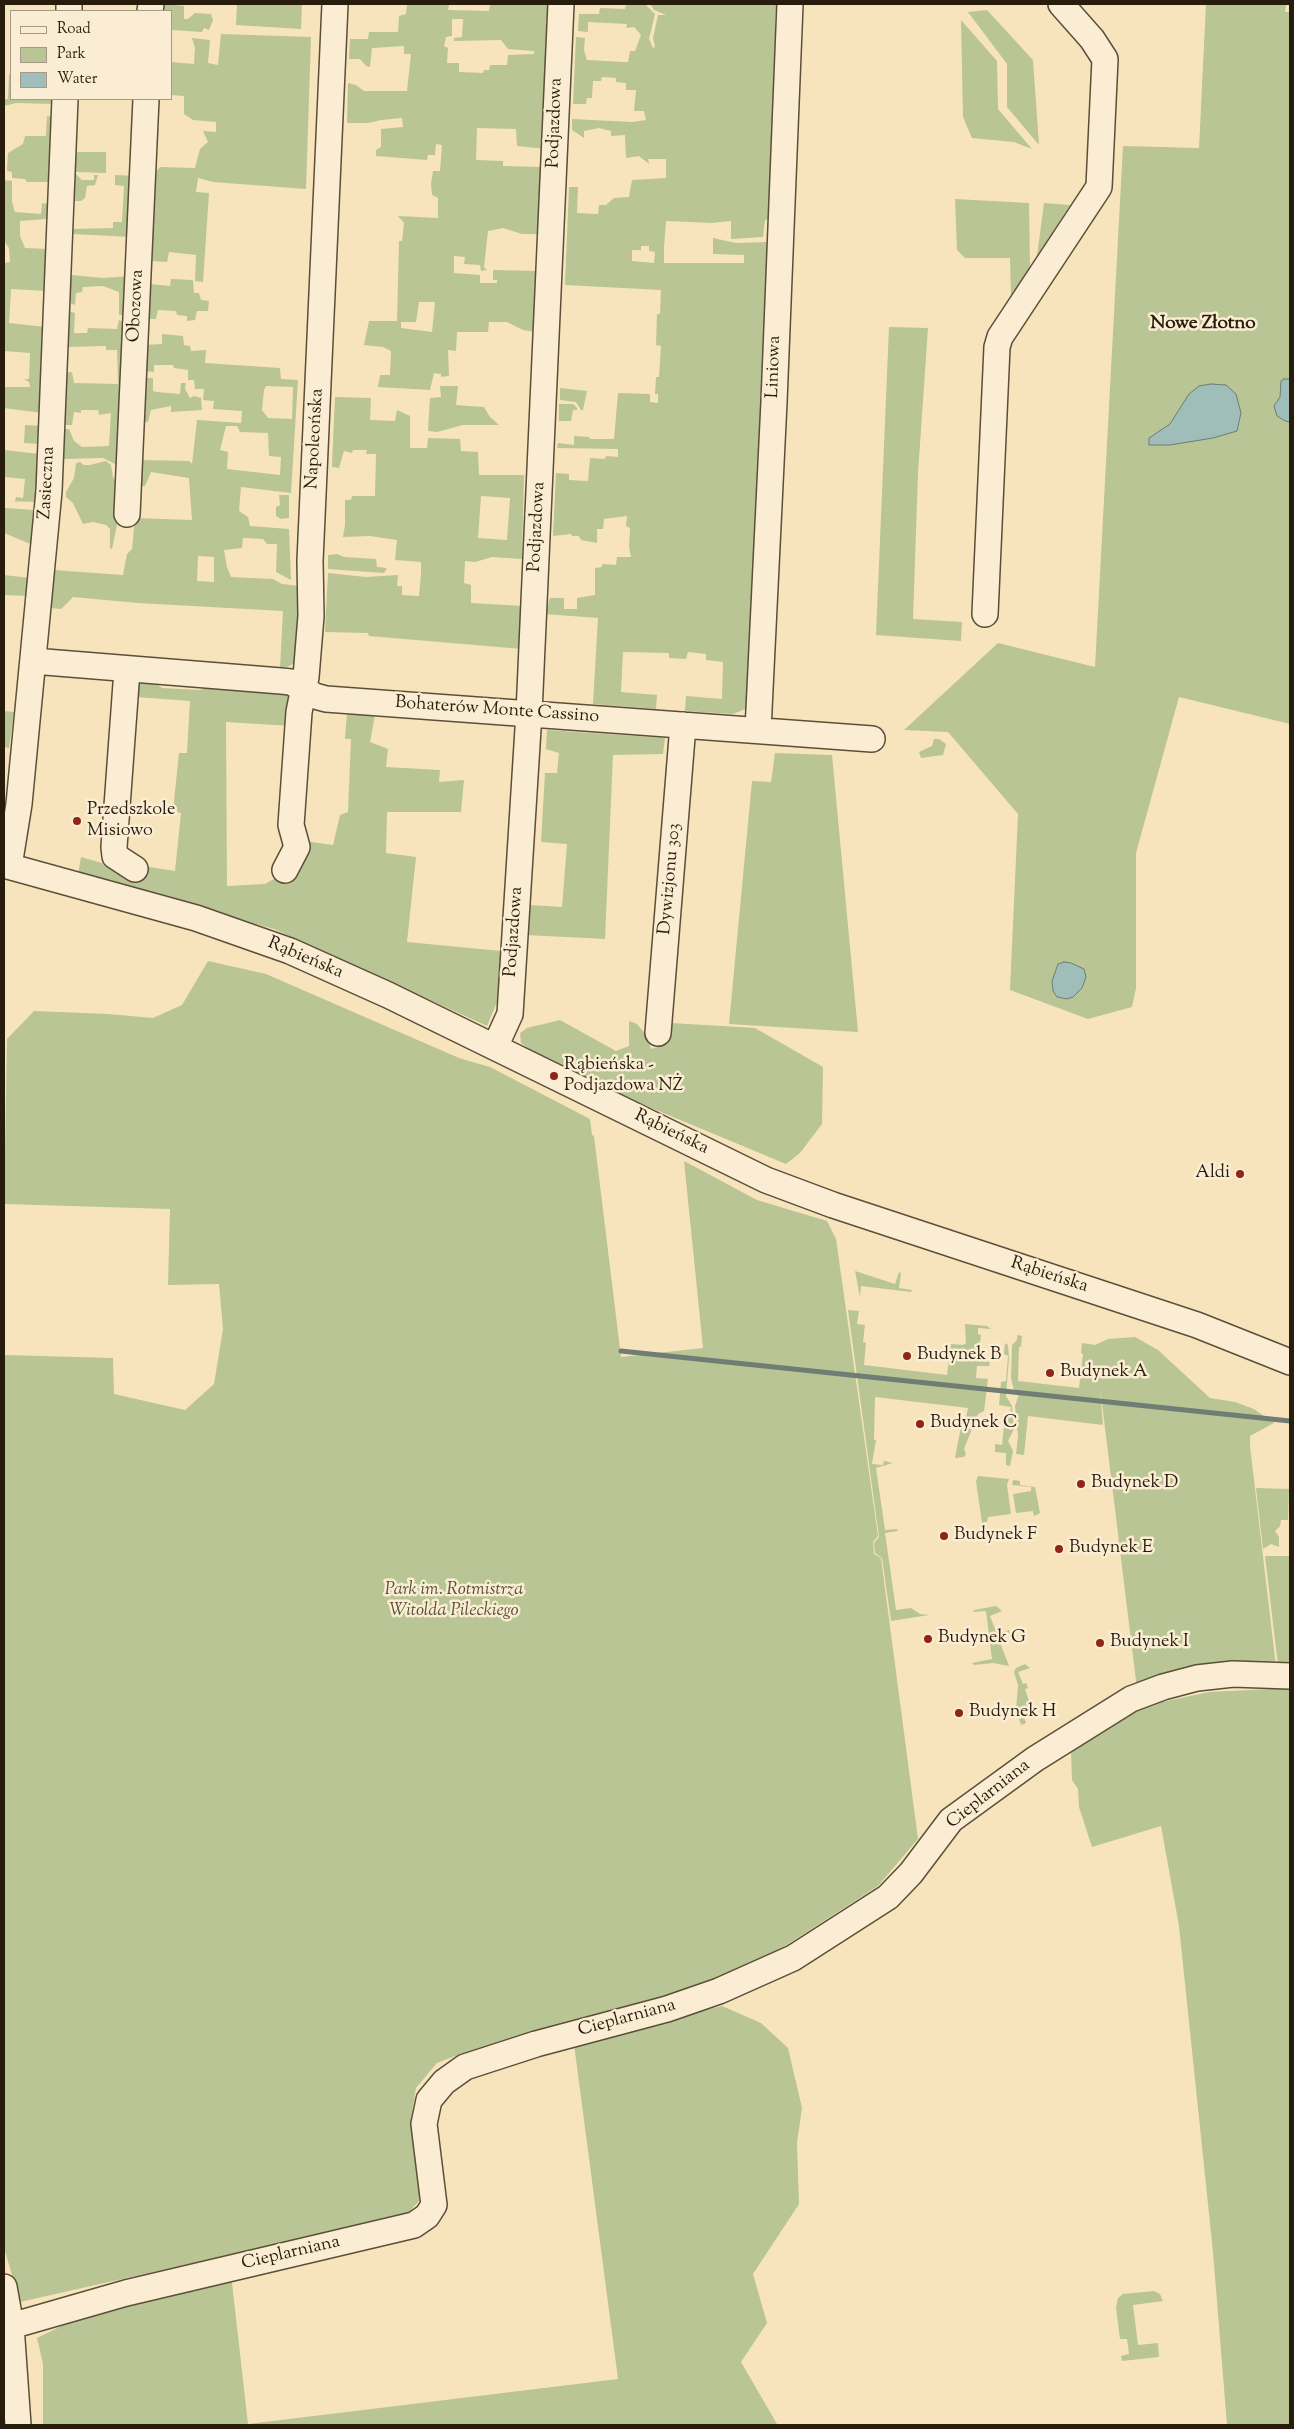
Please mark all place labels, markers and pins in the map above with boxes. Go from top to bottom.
place label: Przedszkole Misiowo [87,800,175,842]
marker: Przedszkole Misiowo [71,815,83,827]
place label: Rąbieńska - Podjazdowa NŻ [564,1055,683,1098]
marker: Rąbieńska - Podjazdowa NŻ [548,1070,560,1082]
place label: Aldi [1195,1163,1230,1185]
marker: Aldi [1234,1168,1246,1180]
place label: Budynek B [917,1345,1001,1367]
marker: Budynek B [901,1350,913,1362]
place label: Budynek A [1060,1362,1148,1384]
marker: Budynek A [1044,1367,1056,1379]
place label: Budynek C [930,1413,1018,1435]
marker: Budynek C [914,1418,926,1430]
place label: Budynek D [1091,1473,1178,1495]
marker: Budynek D [1075,1478,1087,1490]
place label: Budynek F [954,1525,1037,1547]
marker: Budynek F [938,1530,950,1542]
place label: Budynek E [1069,1538,1153,1560]
marker: Budynek E [1053,1543,1065,1555]
place label: Budynek G [938,1628,1026,1650]
place label: Budynek I [1110,1632,1189,1654]
marker: Budynek G [922,1633,934,1645]
marker: Budynek I [1094,1637,1106,1649]
place label: Budynek H [969,1702,1056,1724]
marker: Budynek H [953,1707,965,1719]

